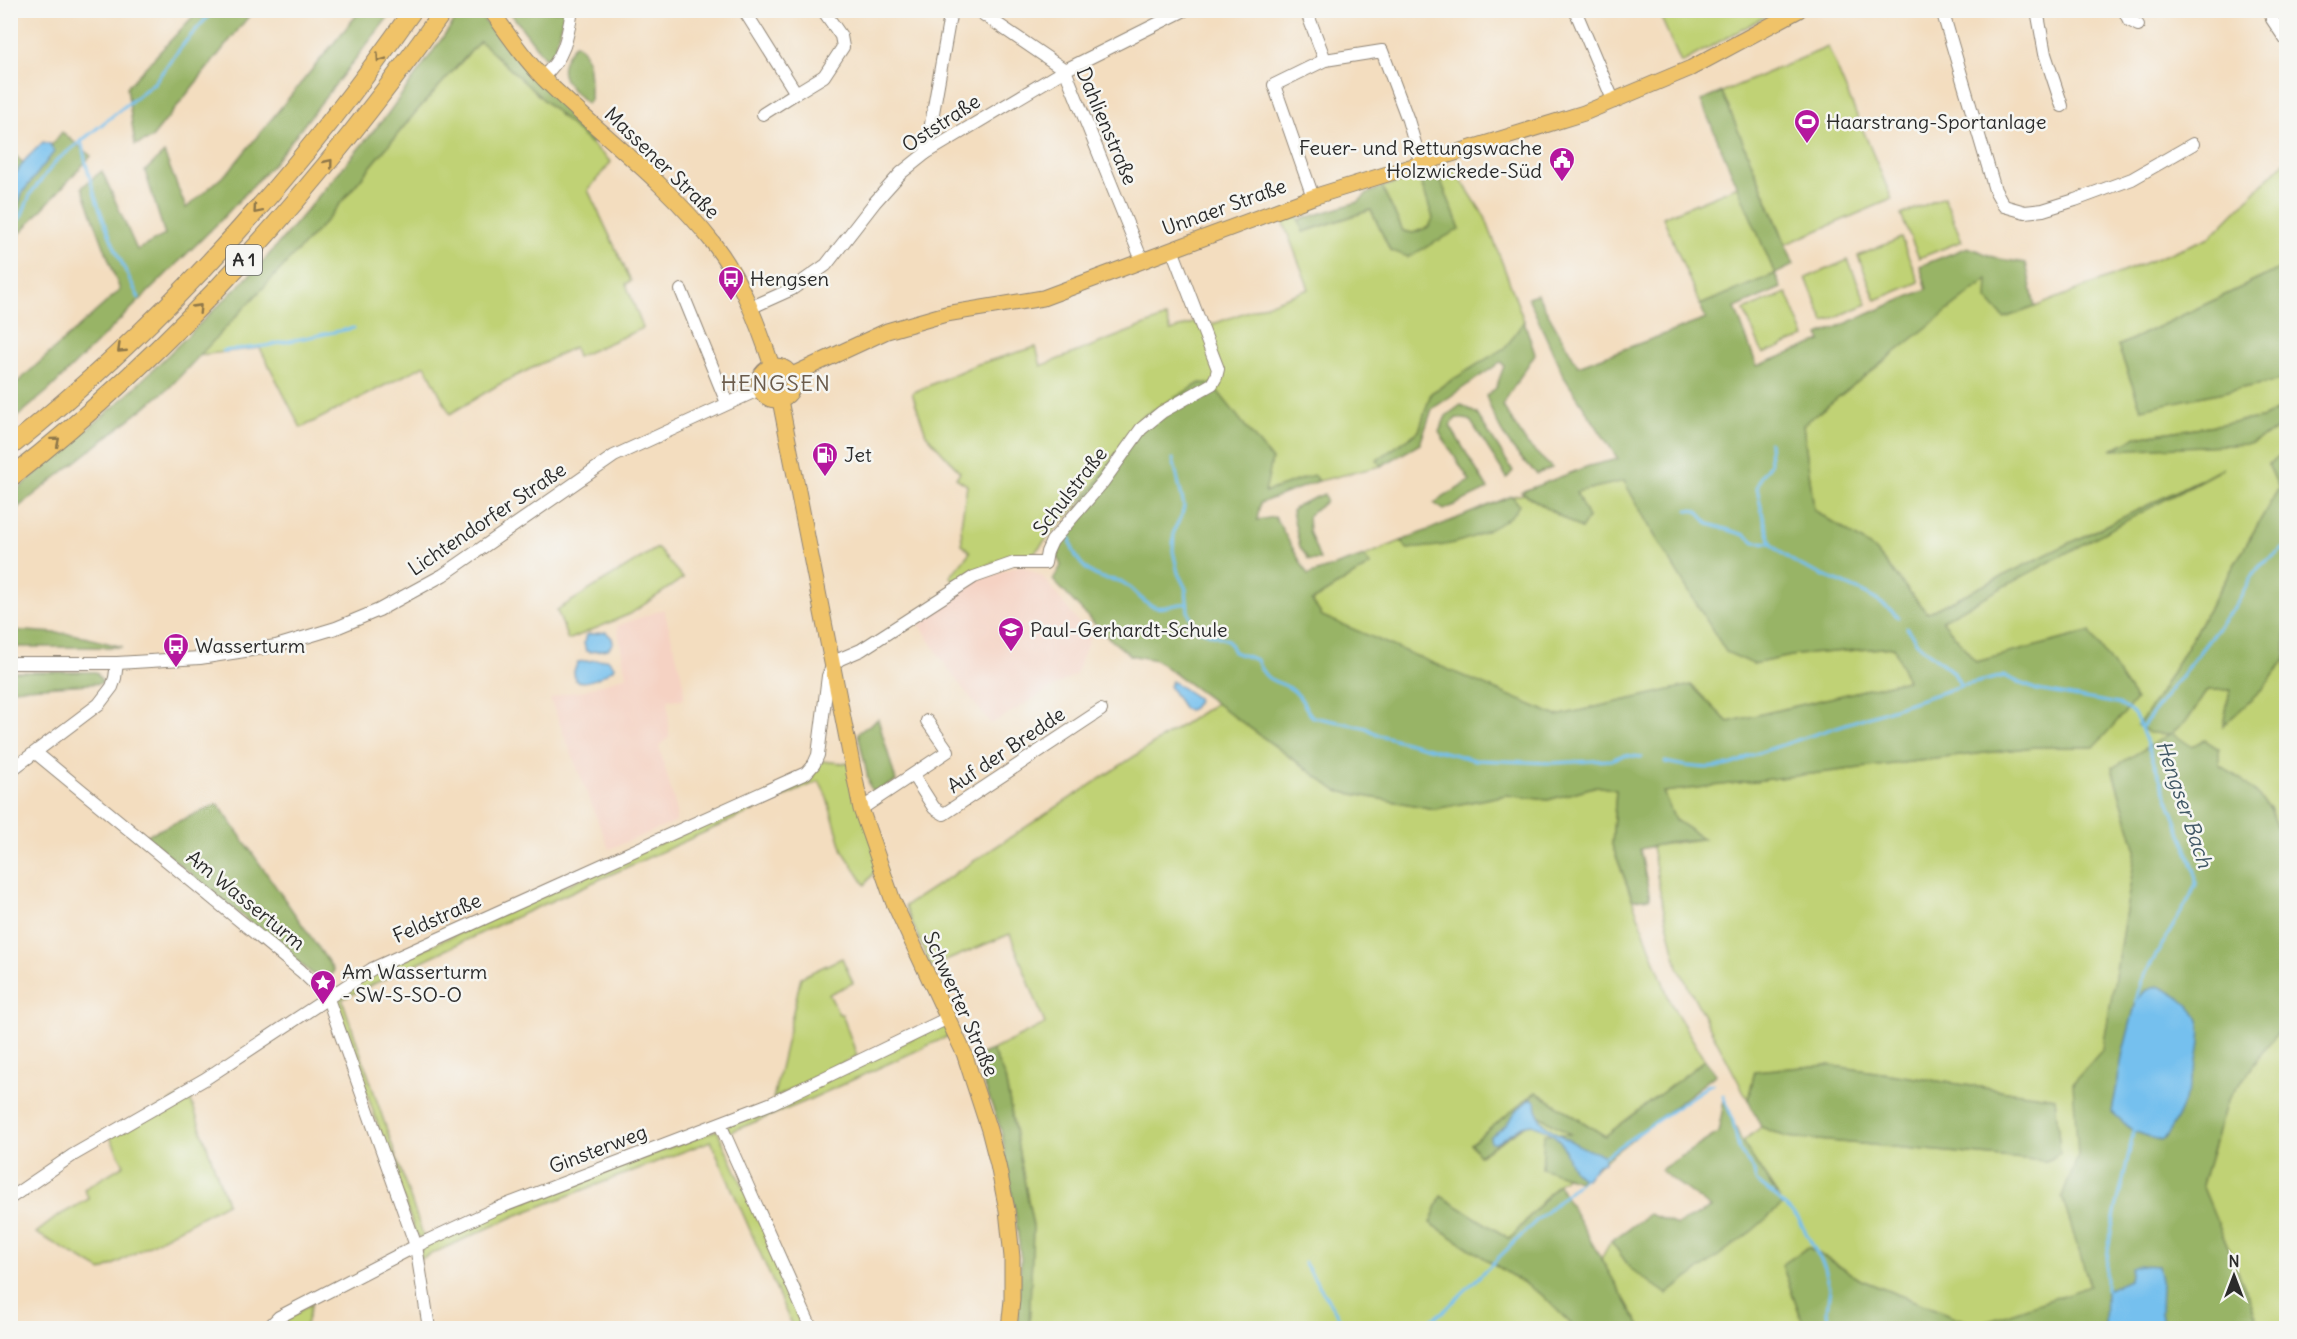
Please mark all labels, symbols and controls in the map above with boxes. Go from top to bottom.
one-way arrow [376,52,387,63]
street label: Dahlienstraße [1071,63,1143,188]
street label: Oststraße [897,88,985,157]
street label: Massener Straße [600,101,725,224]
sports icon: Haarstrang-Sportanlage [1792,107,1822,145]
place label: Haarstrang-Sportanlage [1826,109,2047,134]
place label: Feuer- und Rettungswache Holzwickede-Süd [1299,135,1542,183]
public building icon: Feuer- und Rettungswache Holzwickede-Süd [1547,145,1577,183]
one-way arrow [321,159,332,170]
street label: Unnaer Straße [1158,173,1289,241]
one-way arrow [253,203,264,214]
road number: A 1 [226,245,262,275]
bus stop icon: Hengsen [716,264,746,302]
place label: Hengsen [750,266,829,291]
one-way arrow [191,305,202,316]
one-way arrow [117,342,128,353]
district label: HENGSEN [721,369,831,397]
one-way arrow [49,437,60,448]
fuel station icon: Jet [810,440,840,478]
street label: Schulstraße [1027,441,1112,540]
place label: Jet [844,442,872,467]
street label: Lichtendorfer Straße [403,456,570,581]
school or university icon: Paul-Gerhardt-Schule [996,615,1026,653]
place label: Paul-Gerhardt-Schule [1030,617,1228,642]
bus stop icon: Wasserturm [161,631,191,669]
place label: Wasserturm [195,633,305,658]
street label: Auf der Bredde [942,701,1069,798]
water label: Hengser Bach [2150,737,2219,872]
street label: Am Wasserturm [182,844,311,955]
street label: Feldstraße [389,887,485,948]
street label: Schwerter Straße [918,927,1005,1080]
place label: Am Wasserturm - SW-S-SO-O [342,959,487,1007]
place icon: Am Wasserturm - SW-S-SO-O [308,968,338,1006]
street label: Ginsterweg [545,1118,650,1179]
north arrow [2204,1246,2264,1306]
text: N [2228,1251,2240,1271]

